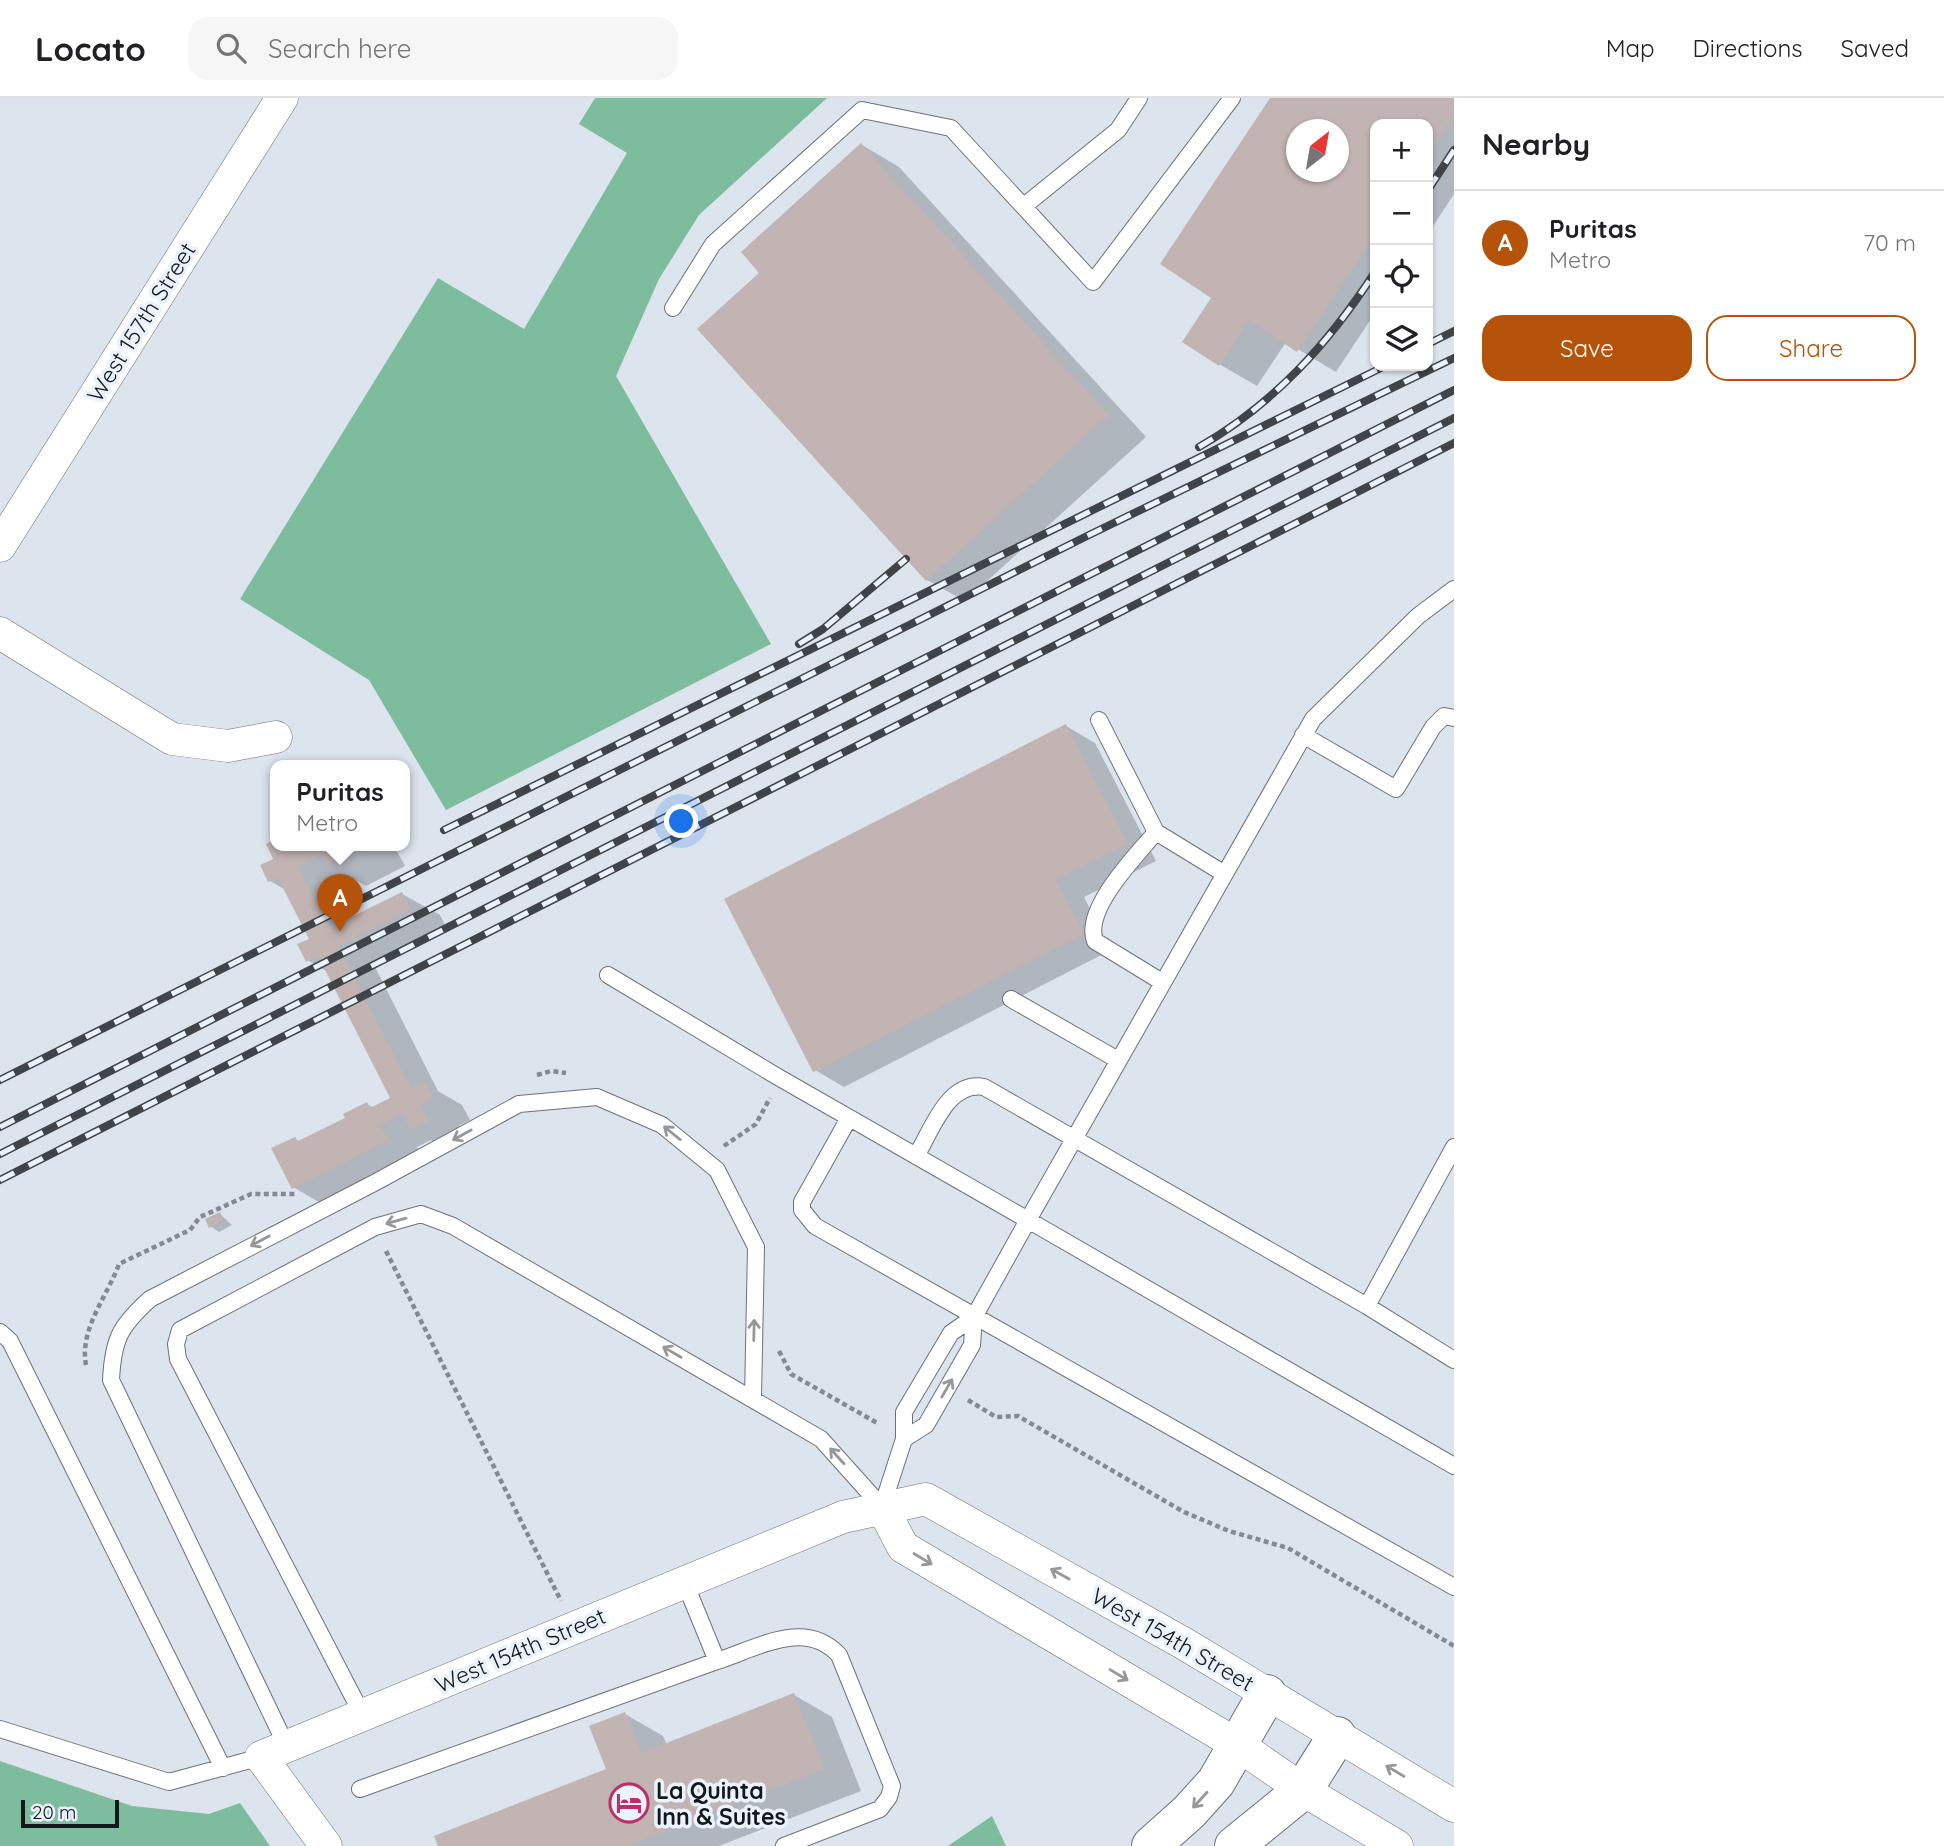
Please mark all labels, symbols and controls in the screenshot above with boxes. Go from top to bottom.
search box [188,17,678,80]
text: Locato [35,28,146,69]
icon: search [212,29,250,67]
text: Search here [268,32,411,65]
text: Map [1606,33,1655,63]
text: Directions [1693,33,1803,63]
text: Saved [1841,33,1909,63]
north arrow [1286,119,1349,182]
map controls [1370,119,1433,371]
button: + [1370,119,1433,182]
text: Nearby [1482,125,1590,163]
button: − [1370,182,1433,245]
text: Puritas [1549,212,1637,245]
text: A [1498,228,1512,257]
text: 70 m [1863,228,1916,257]
street label: West 157th Street [80,237,202,407]
button: locate [1370,245,1433,308]
text: Metro [1549,245,1611,274]
button: layers [1370,308,1433,371]
button: Save [1482,315,1692,381]
button: Share [1706,315,1916,381]
popup [270,760,410,851]
text: Puritas [296,775,384,808]
your location [664,804,698,838]
text: Metro [296,808,358,837]
pin: A [317,874,363,932]
one-way arrow [663,1125,681,1141]
one-way arrow [452,1128,472,1142]
one-way arrow [385,1216,407,1229]
one-way arrow [251,1235,271,1249]
one-way arrow [747,1319,761,1342]
one-way arrow [663,1345,683,1359]
one-way arrow [940,1379,954,1399]
one-way arrow [829,1447,845,1465]
one-way arrow [912,1552,932,1566]
one-way arrow [1050,1567,1071,1580]
street label: West 154th Street [1087,1581,1260,1697]
street label: West 154th Street [430,1601,610,1699]
one-way arrow [1108,1668,1128,1682]
one-way arrow [1386,1764,1406,1778]
place label: La Quinta Inn & Suites [656,1776,786,1831]
hotel icon: La Quinta Inn & Suites [608,1782,650,1824]
one-way arrow [1192,1791,1208,1809]
scale bar [21,1797,119,1829]
text: 20 m [32,1800,76,1824]

